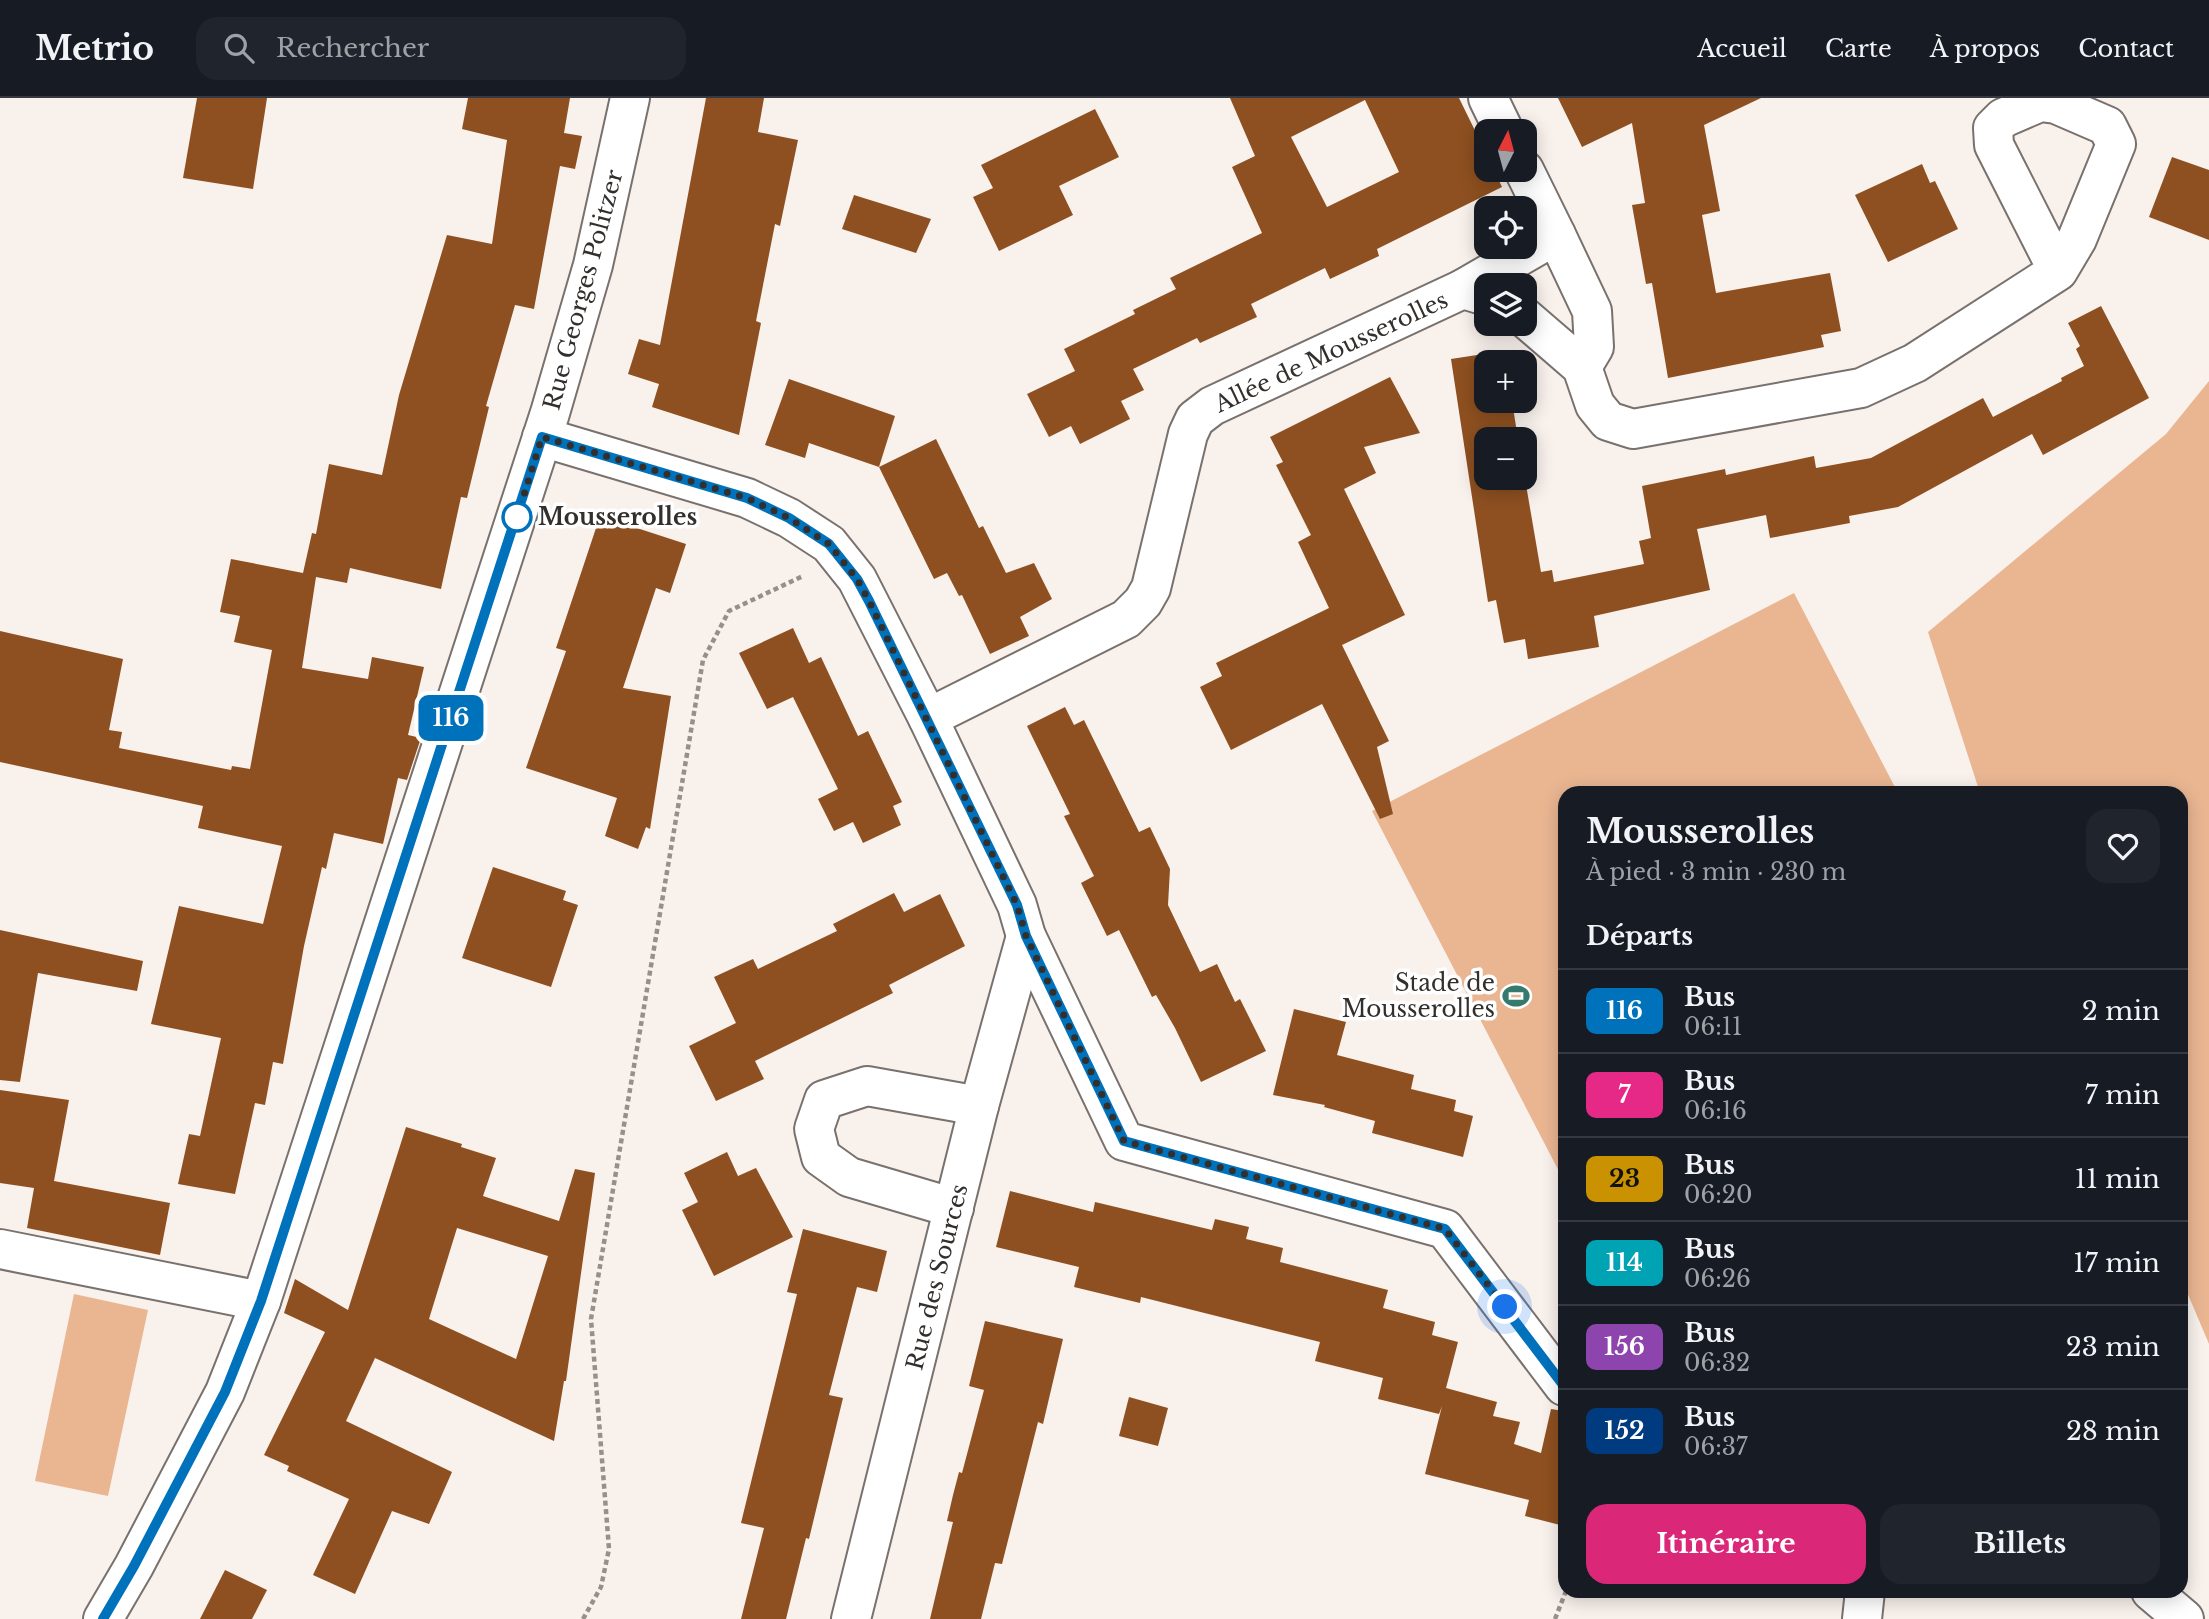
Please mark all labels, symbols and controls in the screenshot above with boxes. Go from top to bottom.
search box [196,17,686,80]
text: Metrio [35,28,154,69]
icon: search [220,29,258,67]
text: Rechercher [276,32,429,64]
text: Accueil [1697,34,1787,63]
text: Carte [1825,34,1892,63]
text: À propos [1930,34,2040,63]
text: Contact [2078,34,2174,63]
north arrow [1474,119,1536,182]
map controls [1474,119,1537,490]
street label: Rue Georges Politzer [537,167,629,413]
button: locate [1474,196,1537,259]
button: layers [1474,273,1537,336]
street label: Allée de Mousserolles [1209,286,1452,419]
button: + [1474,350,1537,413]
button: − [1474,427,1537,490]
marker: Mousserolles [502,502,532,532]
place label: Mousserolles [538,503,697,531]
line badge: 116 [411,695,491,741]
text: 116 [432,703,470,732]
button: heart [2086,809,2160,883]
text: Mousserolles [1586,811,1814,852]
text: À pied · 3 min · 230 m [1586,858,1846,886]
text: Départs [1586,920,1693,952]
place label: Stade de Mousserolles [1342,969,1495,1023]
sports icon: Stade de Mousserolles [1501,981,1531,1011]
text: Bus [1684,981,1735,1013]
text: 2 min [2082,995,2160,1027]
text: 116 [1606,996,1643,1025]
text: 06:11 [1684,1013,1742,1041]
text: Bus [1684,1065,1735,1097]
text: 7 min [2085,1079,2160,1111]
text: 7 [1618,1080,1631,1109]
text: 06:16 [1684,1097,1747,1125]
text: Bus [1684,1149,1735,1181]
text: 11 min [2075,1163,2160,1195]
text: 23 [1609,1164,1640,1193]
street label: Rue des Sources [900,1181,974,1373]
text: 06:20 [1684,1181,1752,1209]
text: Bus [1684,1233,1735,1265]
text: 17 min [2073,1247,2160,1279]
text: 114 [1606,1248,1643,1277]
text: 06:26 [1684,1265,1751,1293]
your location [1487,1289,1522,1324]
text: Bus [1684,1317,1735,1349]
text: 23 min [2066,1331,2160,1363]
text: 156 [1604,1332,1645,1361]
text: 06:32 [1684,1349,1750,1377]
text: Bus [1684,1401,1735,1433]
text: 28 min [2066,1415,2160,1447]
text: 152 [1604,1416,1645,1445]
text: 06:37 [1684,1433,1747,1461]
button: Itinéraire [1586,1504,1866,1584]
button: Billets [1880,1504,2160,1584]

